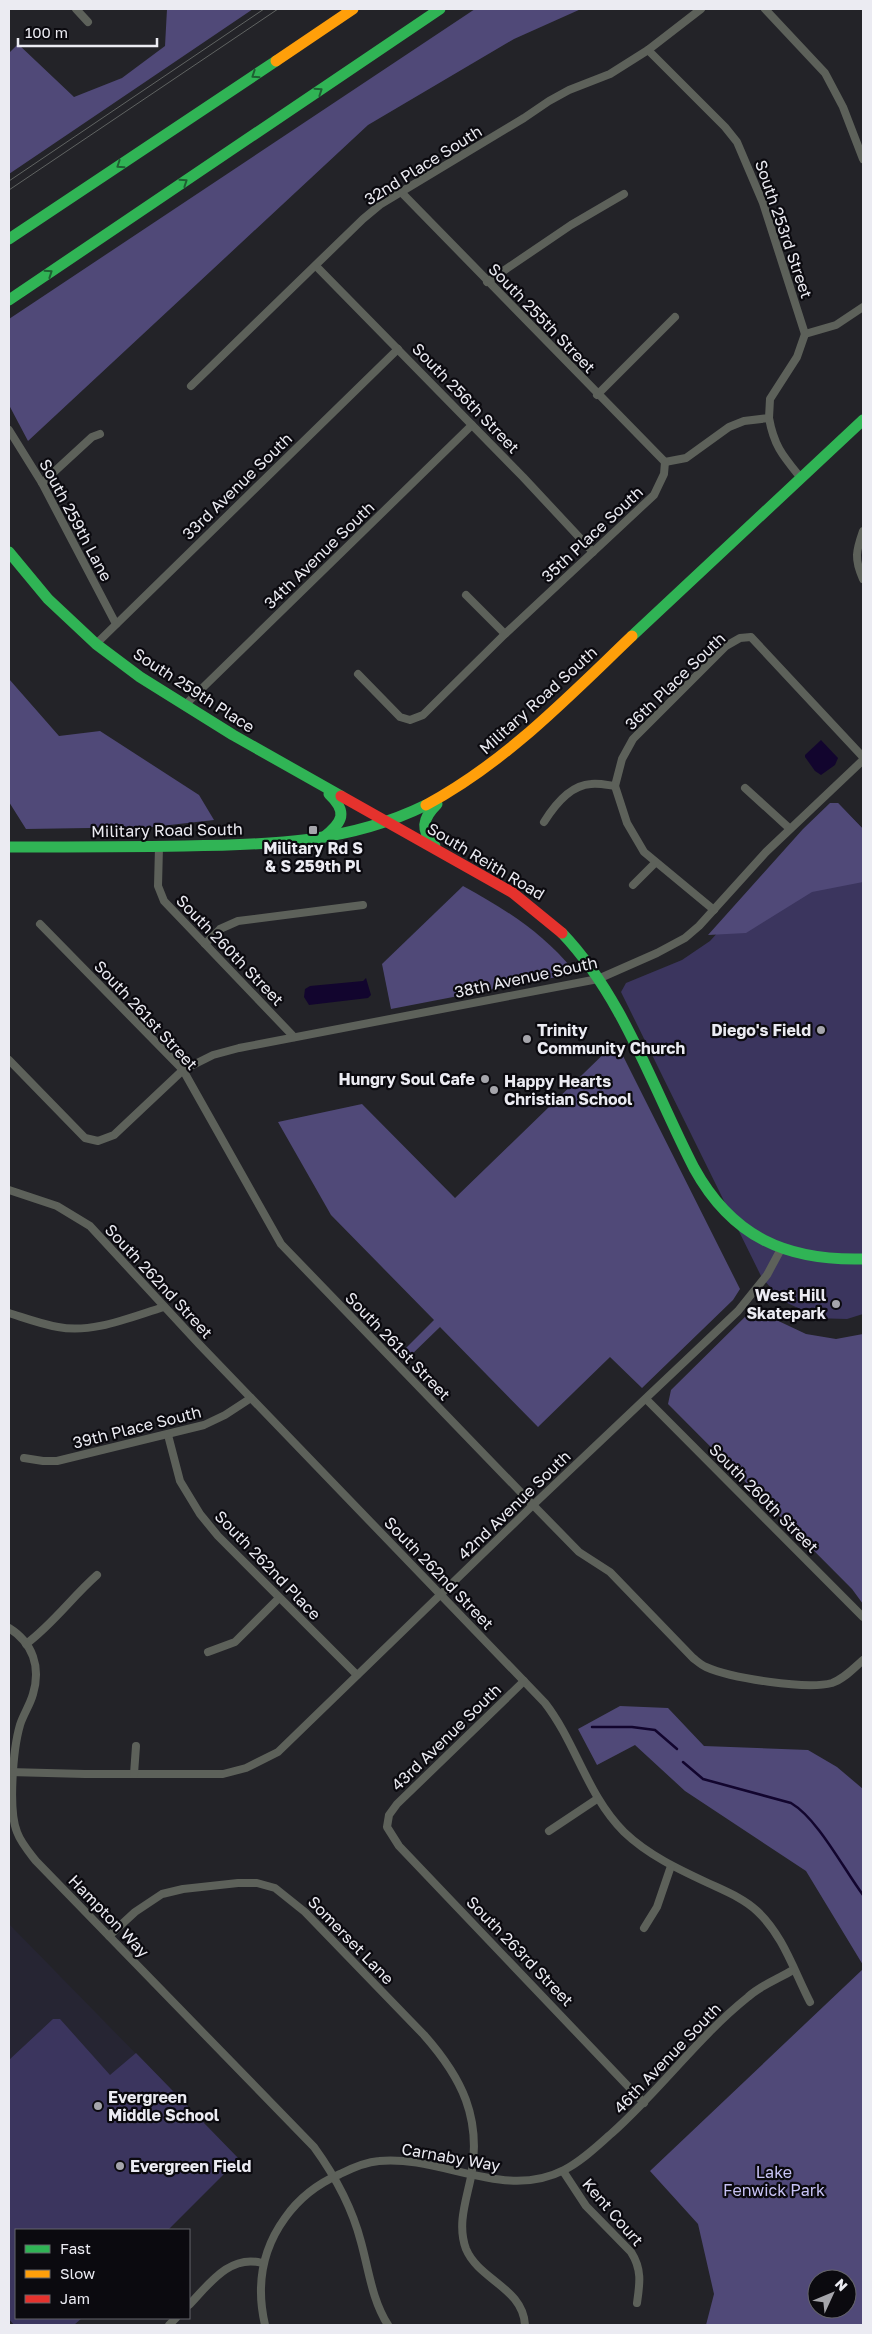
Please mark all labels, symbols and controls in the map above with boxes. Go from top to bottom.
scale bar [18,15,156,47]
text: 100 m [25,23,68,41]
one-way arrow [251,69,260,78]
one-way arrow [313,88,322,97]
street label: 32nd Place South [361,121,485,209]
street label: South 253rd Street [751,157,817,301]
one-way arrow [116,159,125,168]
one-way arrow [179,179,188,188]
street label: South 255th Street [484,259,600,377]
one-way arrow [44,270,53,279]
street label: South 256th Street [408,339,524,457]
street label: 33rd Avenue South [178,428,296,544]
street label: South 259th Lane [35,455,117,585]
street label: 35th Place South [537,482,647,586]
street label: 34th Avenue South [260,497,378,613]
street label: 36th Place South [621,628,729,734]
street label: Military Road South [475,642,601,758]
street label: South 259th Place [129,643,259,737]
street label: South Reith Road [424,818,548,904]
street label: Military Road South [91,819,243,841]
marker: Military Rd S & S 259th Pl [307,824,319,836]
place label: Military Rd S & S 259th Pl [263,838,363,876]
street label: South 260th Street [172,890,288,1010]
street label: 38th Avenue South [453,952,599,1002]
street label: South 261st Street [90,956,202,1074]
place label: Trinity Community Church [537,1020,685,1058]
place label: Diego's Field [711,1020,811,1040]
marker: Diego's Field [815,1024,827,1036]
marker: Trinity Community Church [521,1033,533,1045]
place label: Hungry Soul Cafe [339,1069,475,1089]
place label: Happy Hearts Christian School [504,1071,633,1109]
marker: Hungry Soul Cafe [479,1073,491,1085]
marker: Happy Hearts Christian School [488,1084,500,1096]
street label: South 262nd Street [101,1220,217,1342]
place label: West Hill Skatepark [746,1285,827,1323]
street label: South 261st Street [341,1288,455,1404]
marker: West Hill Skatepark [830,1298,842,1310]
street label: 39th Place South [71,1401,203,1453]
street label: South 260th Street [705,1439,823,1557]
street label: 42nd Avenue South [453,1446,575,1564]
street label: South 262nd Place [211,1506,325,1624]
street label: South 262nd Street [380,1512,498,1634]
street label: 43rd Avenue South [387,1679,505,1795]
street label: Hampton Way [64,1870,154,1962]
street label: Somerset Lane [304,1892,398,1988]
street label: South 263rd Street [462,1892,578,2010]
street label: 46th Avenue South [609,1999,725,2117]
place label: Evergreen Middle School [108,2087,220,2125]
marker: Evergreen Middle School [92,2100,104,2112]
street label: Carnaby Way [400,2138,502,2176]
place label: Evergreen Field [130,2156,252,2176]
marker: Evergreen Field [114,2160,126,2172]
park label: Lake Fenwick Park [723,2162,825,2200]
street label: Kent Court [578,2174,648,2250]
legend [15,2229,190,2319]
text: Fast [60,2239,91,2257]
text: Slow [60,2264,95,2282]
north arrow [807,2269,857,2319]
text: N [832,2275,852,2294]
text: Jam [60,2289,90,2307]

